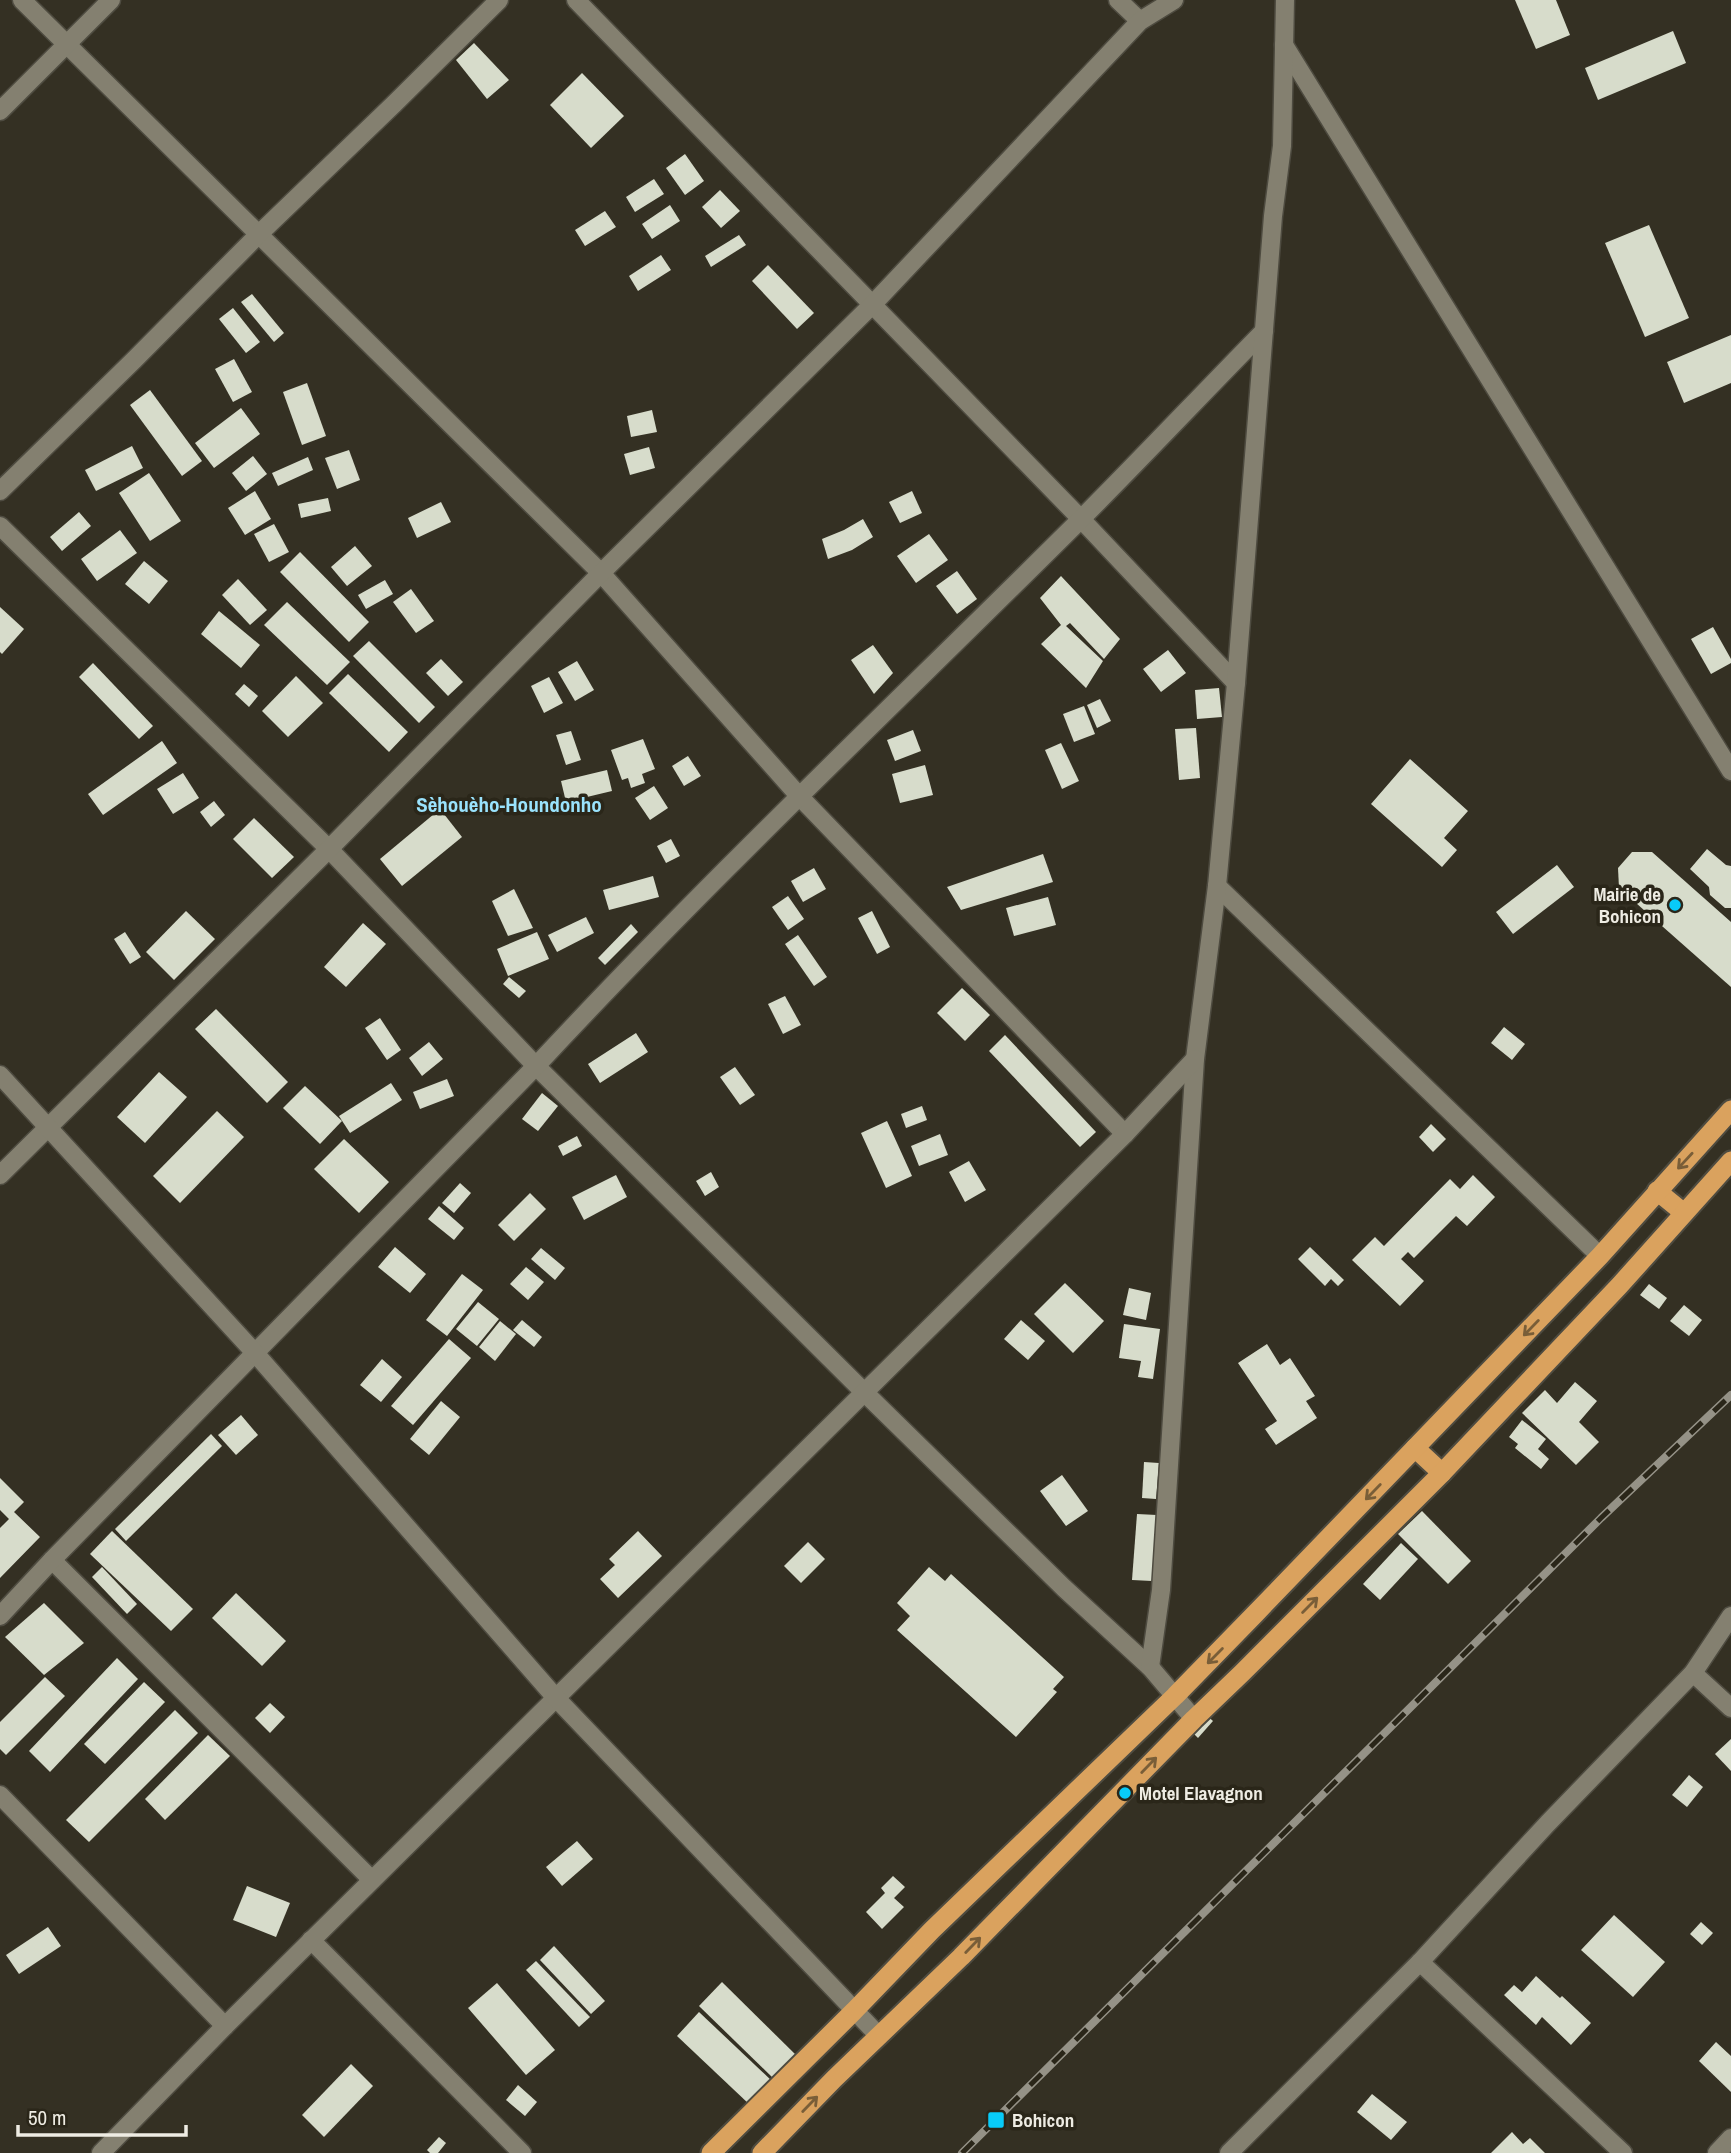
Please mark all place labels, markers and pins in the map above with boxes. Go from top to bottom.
place label: Mairie de Bohicon [1593,881,1661,929]
marker: Mairie de Bohicon [1667,897,1683,913]
place label: Motel Elavagnon [1139,1780,1263,1806]
marker: Motel Elavagnon [1117,1785,1133,1801]
place label: Bohicon [1012,2107,1074,2133]
marker: Bohicon [986,2110,1006,2130]

